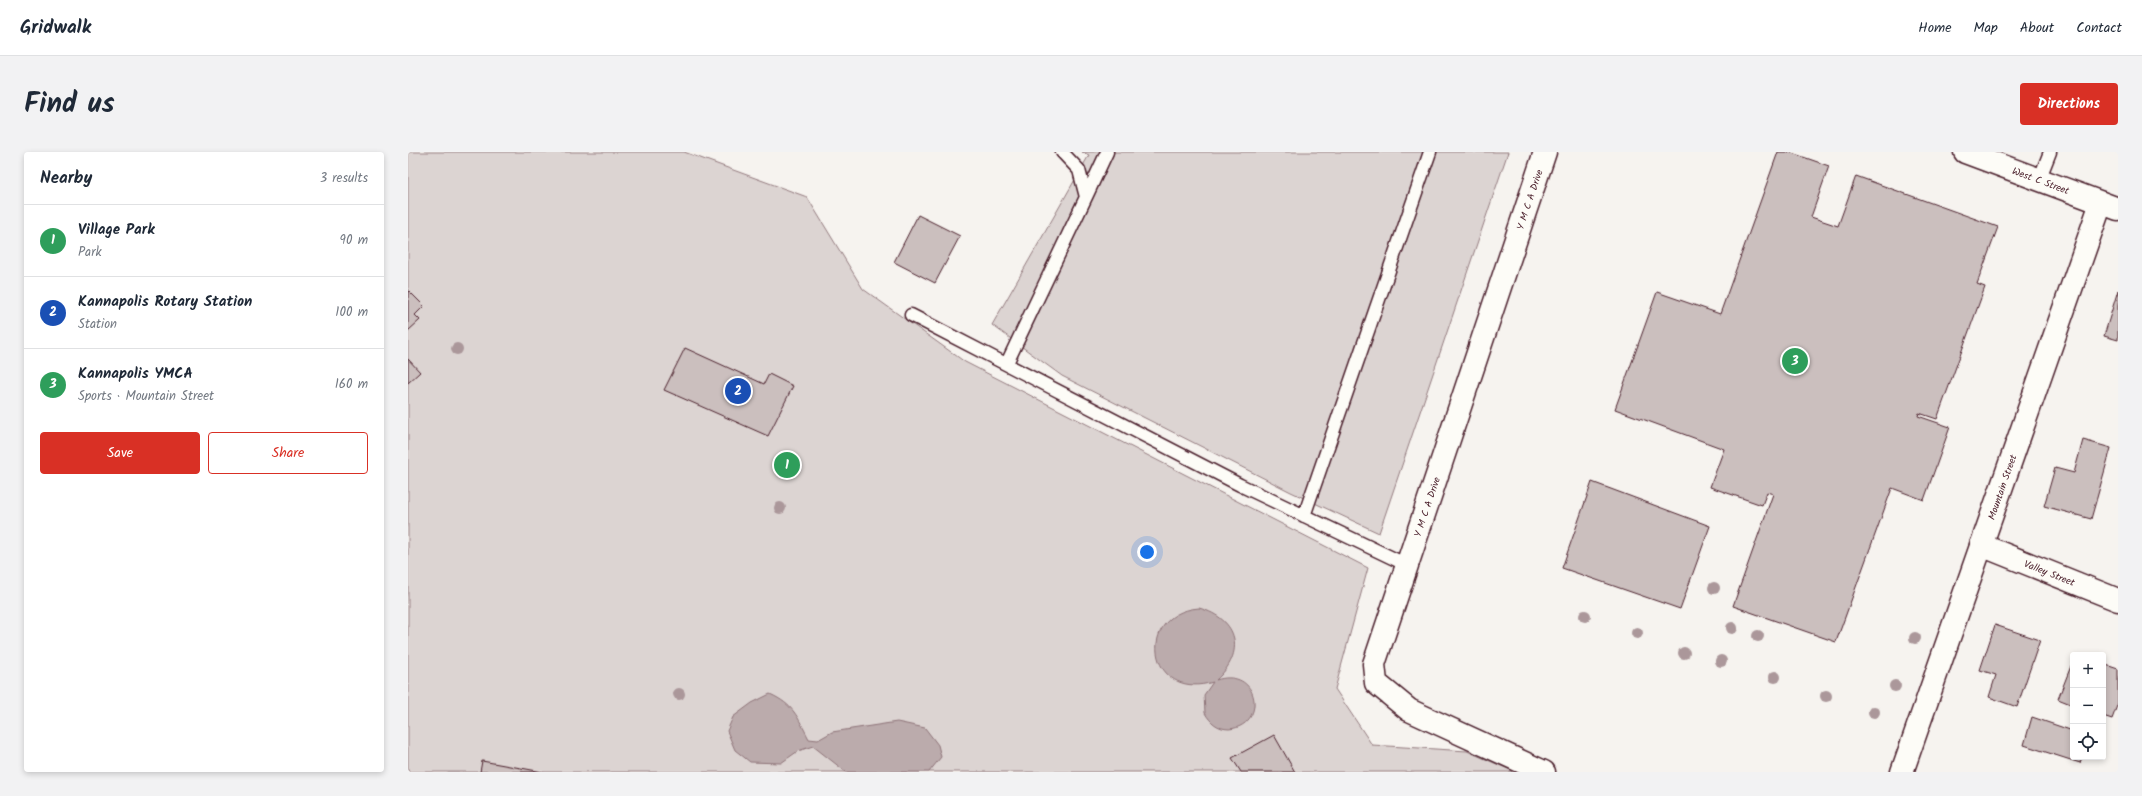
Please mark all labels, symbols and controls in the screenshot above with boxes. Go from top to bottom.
text: Gridwalk [20,13,91,43]
text: Home [1918,17,1952,39]
text: Map [1974,17,1998,39]
text: About [2020,17,2054,39]
text: Contact [2076,17,2122,39]
text: Find us [24,82,115,127]
button: Directions [2020,83,2118,125]
street label: West C Street [2010,163,2072,199]
text: Nearby [40,165,92,192]
street label: Y M C A Drive [1513,167,1548,232]
text: 3 results [320,168,368,189]
text: Village Park [78,218,155,242]
text: 1 [51,230,55,251]
text: 90 m [340,230,368,251]
text: Park [78,242,102,263]
text: Kannapolis Rotary Station [78,290,252,314]
text: 2 [49,302,57,323]
text: 100 m [335,302,368,323]
text: Station [78,314,117,335]
pin: 3 [1782,346,1808,376]
text: Kannapolis YMCA [78,362,193,386]
text: 3 [49,374,57,395]
text: 160 m [335,374,368,395]
pin: 2 [725,376,751,406]
text: Sports · Mountain Street [78,386,214,407]
button: Save [40,432,200,474]
button: Share [208,432,368,474]
pin: 1 [774,450,800,480]
street label: Mountain Street [1984,452,2022,522]
street label: Y M C A Drive [1410,474,1445,539]
your location [1137,542,1157,562]
street label: Valley Street [2021,556,2077,591]
map controls [2070,652,2106,760]
button: + [2070,652,2106,688]
button: − [2070,688,2106,724]
button: locate [2070,724,2106,760]

